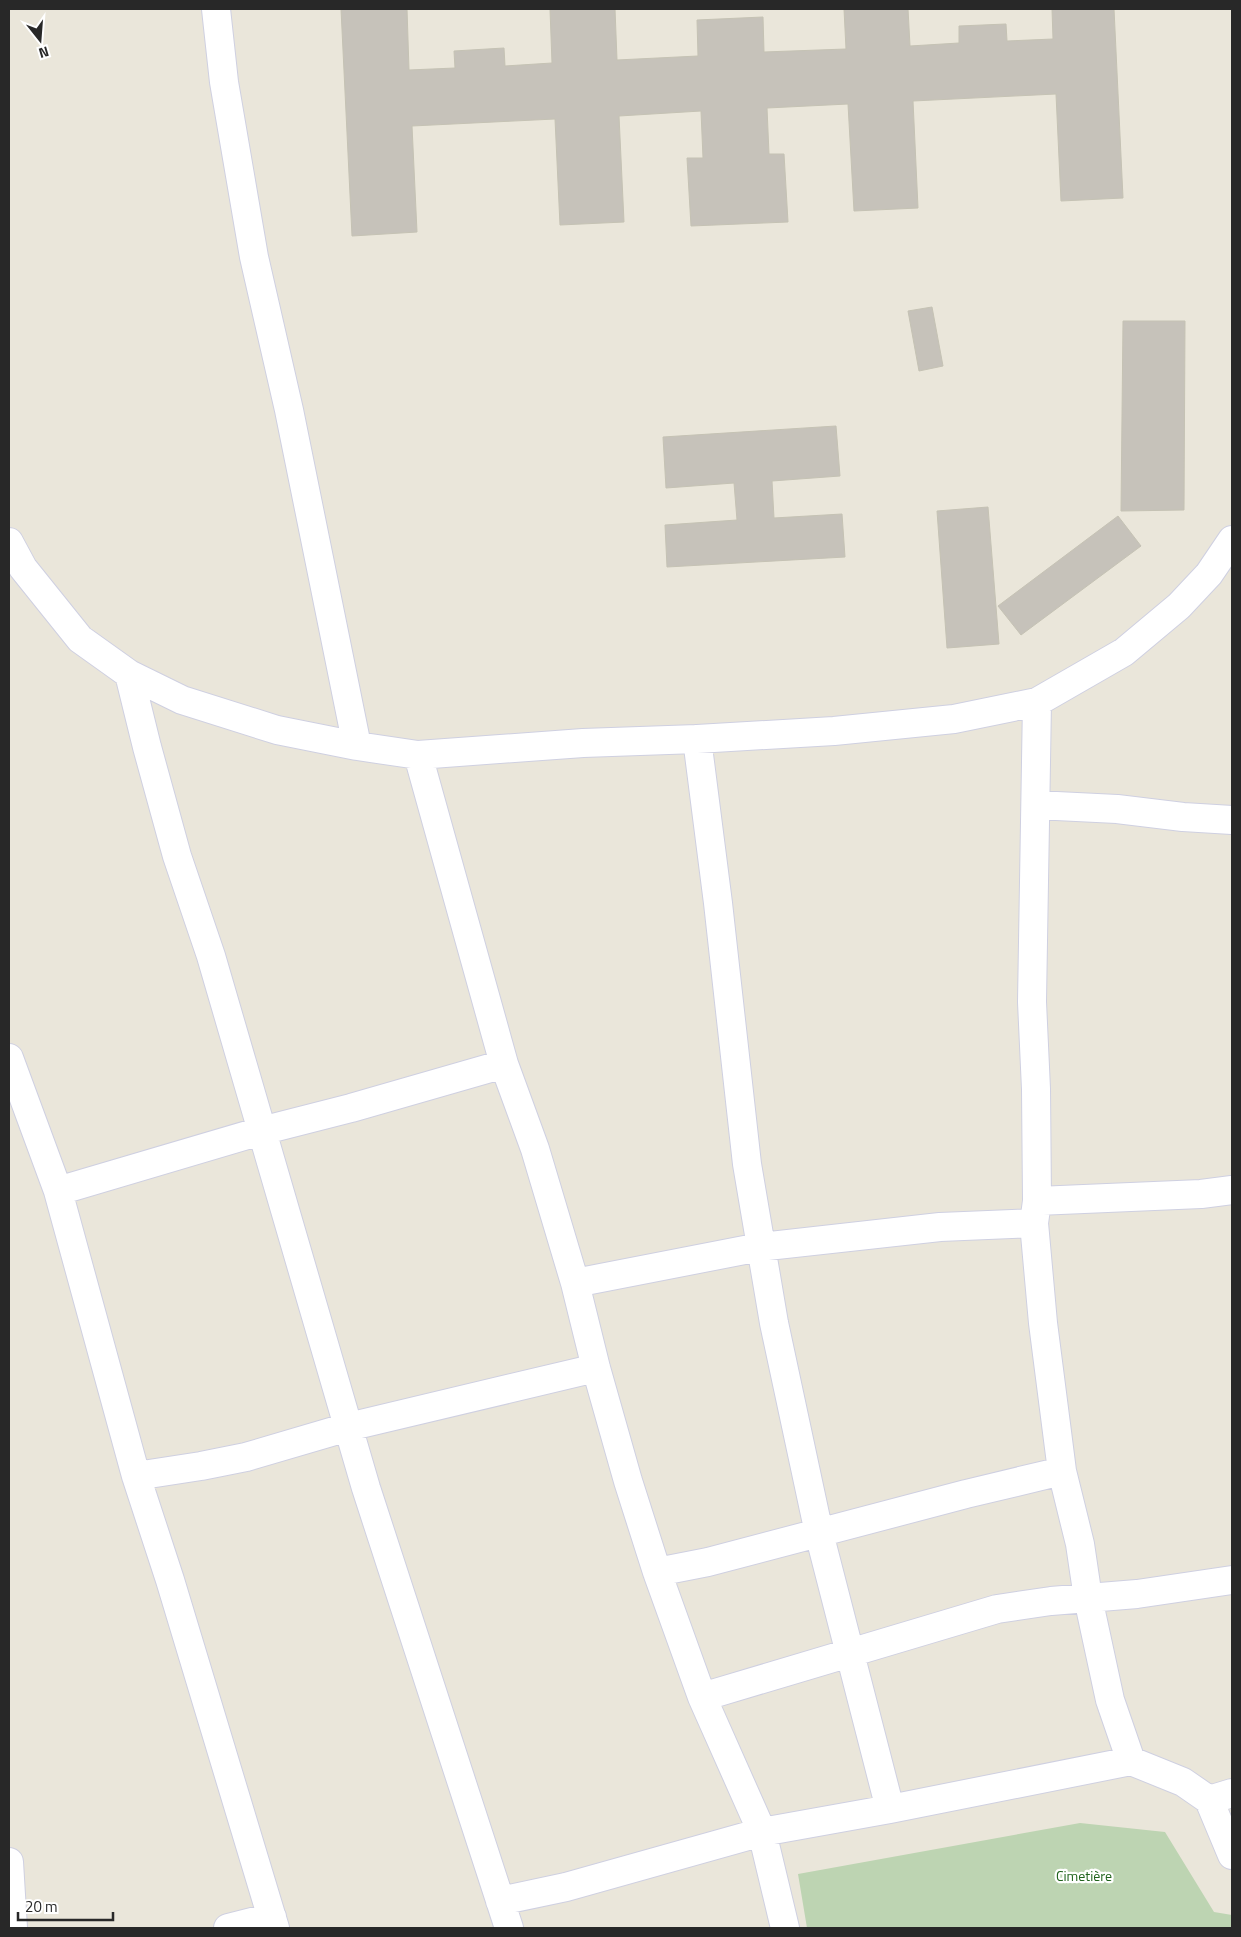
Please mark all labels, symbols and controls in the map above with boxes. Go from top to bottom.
north arrow [15,15,65,65]
text: N [36,41,52,64]
park label: Cimetière [1056,1865,1112,1886]
scale bar [18,1890,112,1922]
text: 20 m [25,1895,58,1918]

